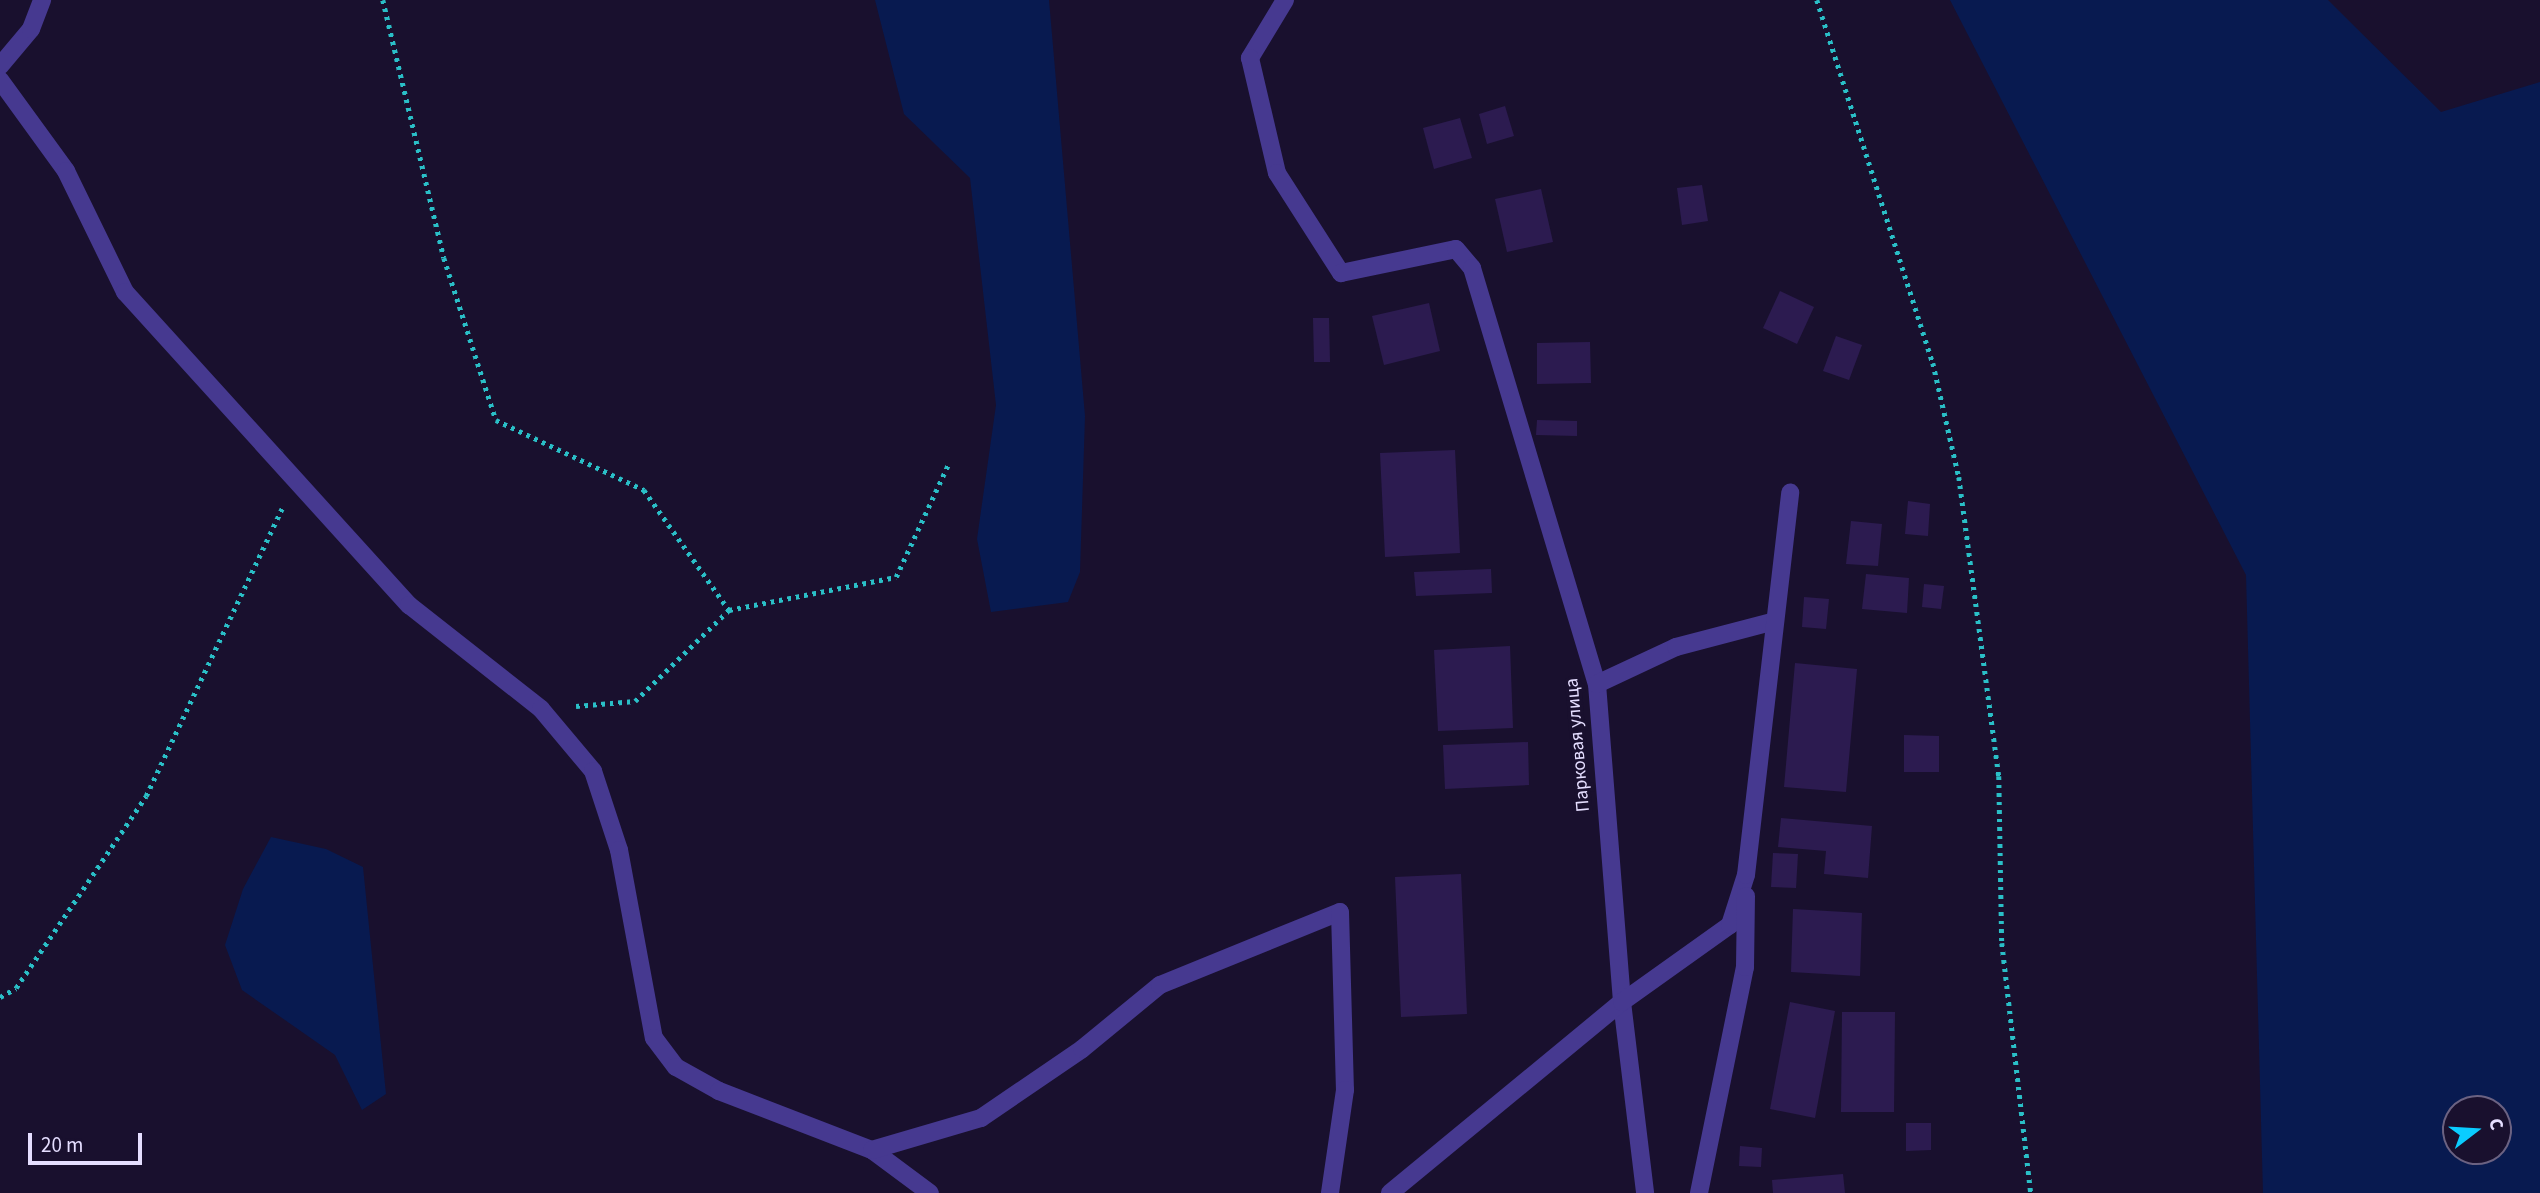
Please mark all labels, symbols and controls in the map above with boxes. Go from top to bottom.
street label: Парковая улица [1561,677,1595,813]
north arrow [2442,1095,2512,1165]
text: С [2481,1115,2510,1134]
scale bar [32,1120,145,1164]
text: 20 m [41,1130,83,1160]

